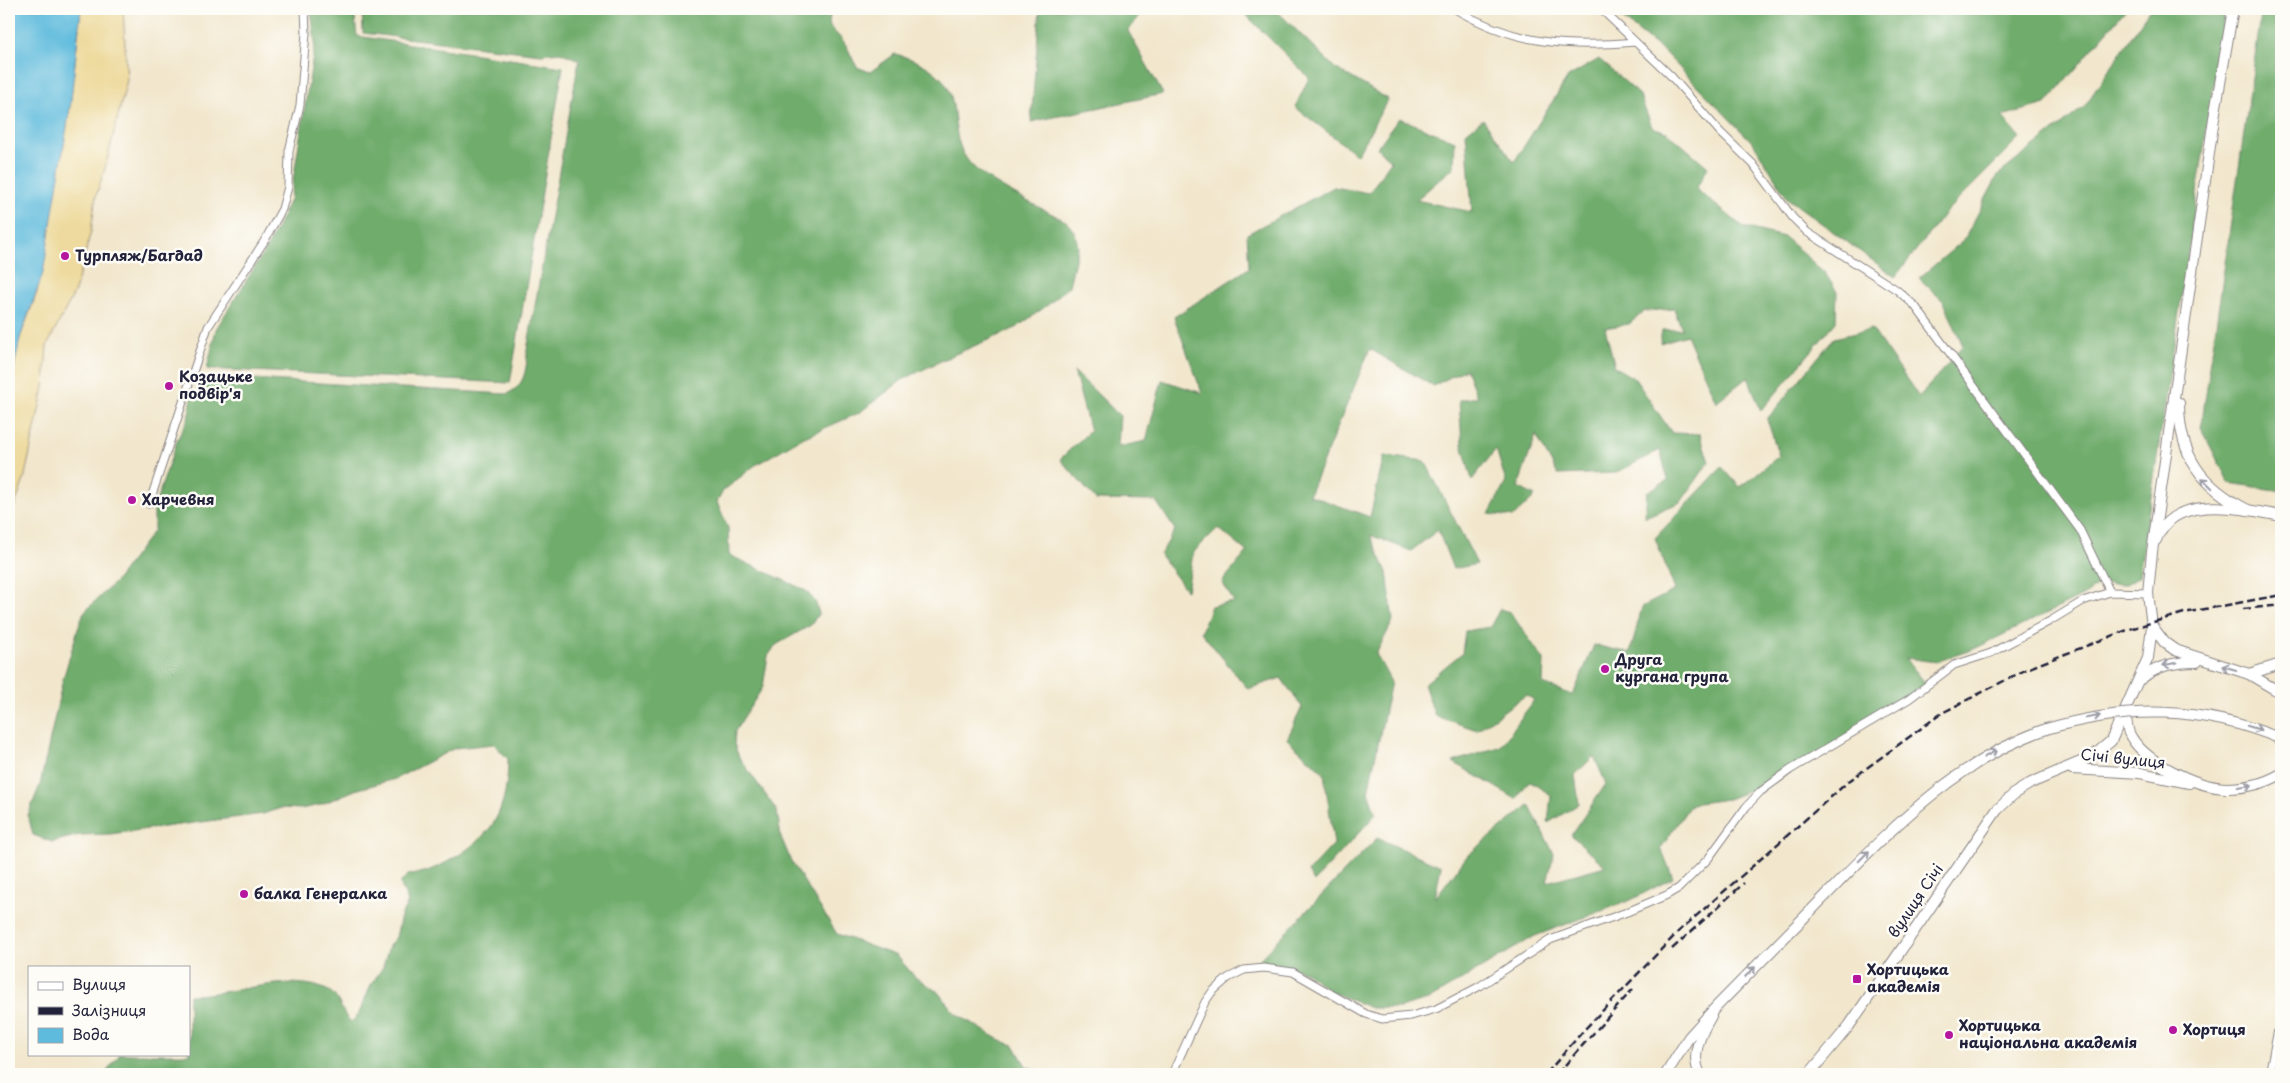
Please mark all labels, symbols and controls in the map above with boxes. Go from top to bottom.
place label: Турпляж/Багдад [75,243,203,266]
marker: Турпляж/Багдад [59,250,71,262]
place label: Козацьке подвір'я [179,364,253,404]
marker: Козацьке подвір'я [163,380,175,392]
one-way arrow [2202,478,2214,490]
place label: Харчевня [142,487,215,510]
marker: Харчевня [126,494,138,506]
place label: Друга кургана група [1614,647,1729,687]
one-way arrow [2163,660,2179,670]
marker: Друга кургана група [1599,663,1611,675]
one-way arrow [2222,663,2238,673]
one-way arrow [2085,712,2101,722]
one-way arrow [2245,724,2261,734]
street label: Січі вулиця [2080,742,2167,773]
one-way arrow [1982,749,1997,759]
one-way arrow [2237,781,2253,791]
one-way arrow [1858,850,1870,863]
street label: вулиця Січі [1881,858,1948,942]
place label: балка Генералка [254,881,387,904]
marker: балка Генералка [238,888,250,900]
place label: Хортицька академія [1867,957,1949,997]
legend [28,966,190,1056]
one-way arrow [1744,966,1756,978]
text: Вулиця [72,972,126,995]
marker: Хортицька академія [1851,973,1863,985]
text: Залізниця [71,998,146,1021]
place label: Хортицька національна академія [1959,1013,2137,1053]
place label: Хортиця [2183,1017,2246,1040]
text: Вода [72,1022,110,1045]
marker: Хортиця [2167,1024,2179,1036]
marker: Хортицька національна академія [1943,1029,1955,1041]

